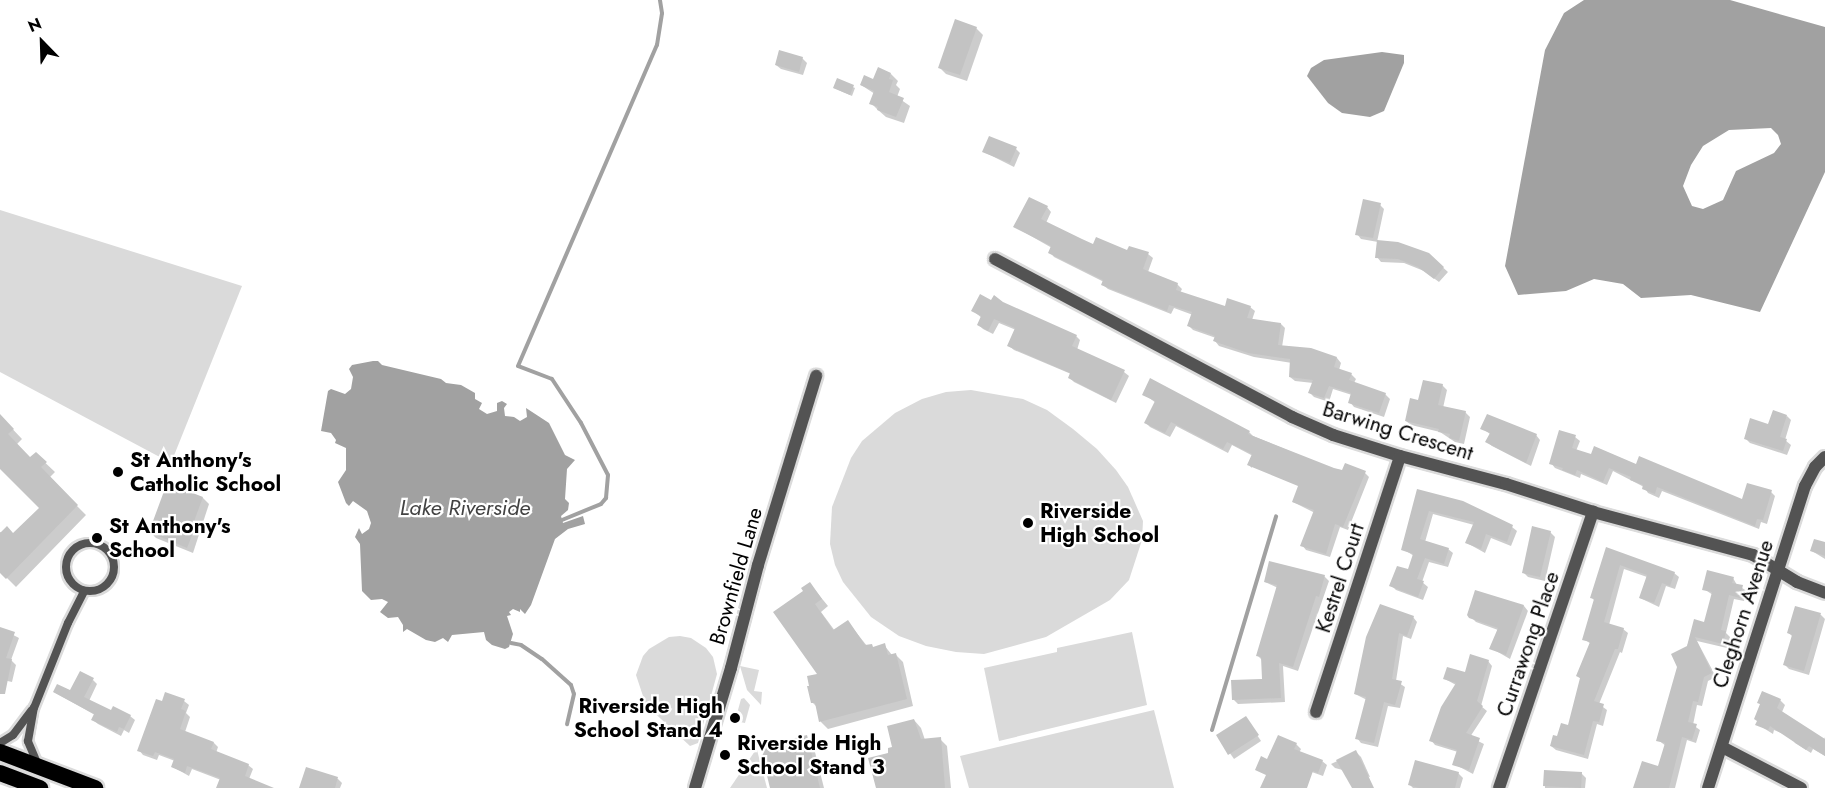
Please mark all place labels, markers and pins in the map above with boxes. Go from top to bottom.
place label: St Anthony's Catholic School [130,447,281,497]
marker: St Anthony's Catholic School [111,465,125,479]
place label: Riverside High School [1040,498,1159,548]
place label: St Anthony's School [109,513,230,563]
marker: Riverside High School [1021,516,1035,530]
marker: St Anthony's School [90,531,104,545]
place label: Riverside High School Stand 4 [574,693,723,743]
marker: Riverside High School Stand 4 [728,711,742,725]
place label: Riverside High School Stand 3 [737,730,885,780]
marker: Riverside High School Stand 3 [718,748,732,762]

